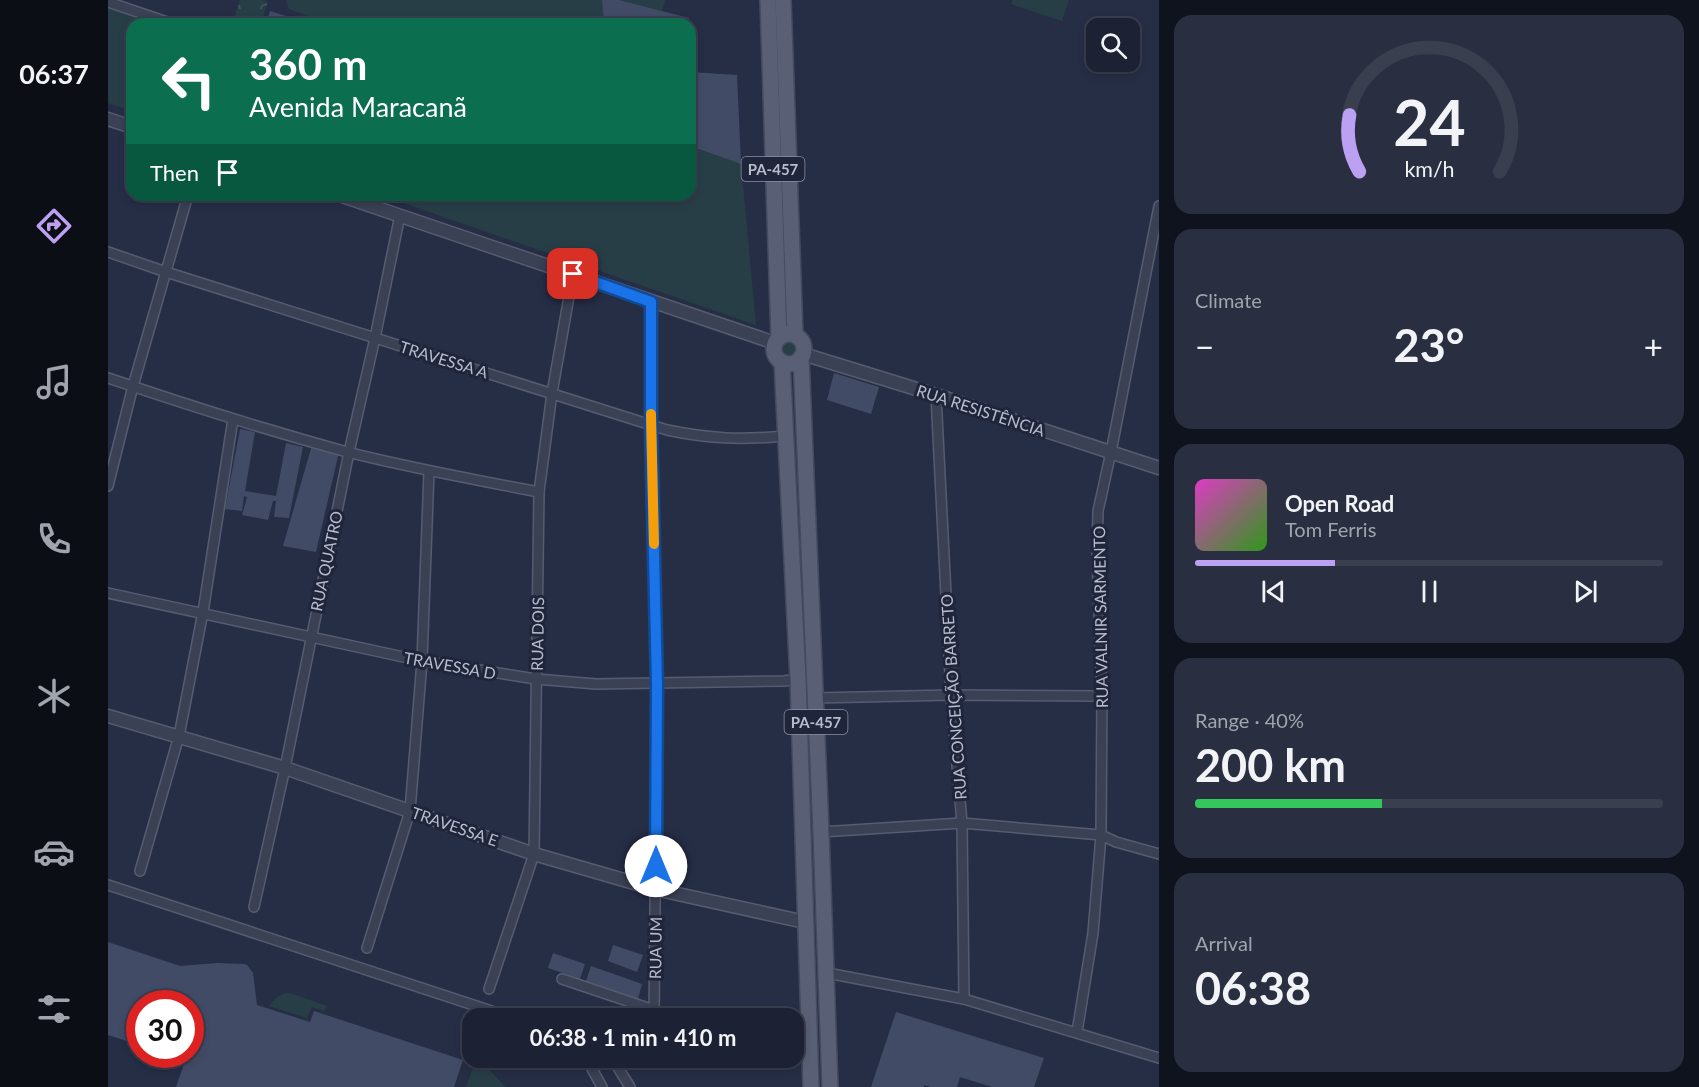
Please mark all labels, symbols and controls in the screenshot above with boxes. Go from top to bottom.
map controls [1086,18,1140,72]
button: search [1086,18,1140,72]
text: 360 m [249,39,367,89]
icon: left [150,42,228,120]
text: 06:37 [19,57,89,90]
text: 24 [1393,84,1465,159]
text: Avenida Maracanã [249,90,467,123]
icon: arrive [211,156,244,189]
text: km/h [1404,156,1454,182]
road number: PA-457 [742,157,804,181]
text: Then [150,159,199,186]
icon: directions [33,205,75,247]
pin [547,248,598,299]
icon: arrive [556,257,589,290]
text: Climate [1195,288,1262,312]
text: 23° [1394,318,1464,372]
text: − [1195,326,1214,366]
text: + [1644,326,1663,366]
street label: TRAVESSA A [398,337,491,381]
icon: music [33,361,75,403]
street label: RUA RESISTÊNCIA [914,380,1048,440]
text: Open Road [1285,490,1394,517]
street label: RUA QUATRO [306,509,346,613]
text: Tom Ferris [1285,517,1376,541]
icon: phone [33,518,75,560]
street label: RUA VALNIR SARMENTO [1089,525,1111,708]
icon: previous [1257,575,1290,608]
icon: pause [1413,575,1446,608]
icon: next [1569,575,1602,608]
street label: RUA CONCEIÇÃO BARRETO [936,593,970,800]
street label: RUA DOIS [527,597,547,671]
street label: TRAVESSA D [402,648,498,682]
icon: climate [33,675,75,717]
text: Range · 40% [1195,708,1304,732]
road number: PA-457 [784,710,848,734]
text: 200 km [1195,738,1346,792]
street label: TRAVESSA E [409,802,501,850]
icon: car [33,831,75,873]
position arrow [624,834,688,898]
street label: RUA UM [645,917,665,979]
text: Arrival [1195,931,1253,955]
text: 06:38 [1195,961,1311,1015]
icon: filters [33,988,75,1030]
speed limit sign: 30 [126,990,204,1068]
text: 06:38 · 1 min · 410 m [530,1024,736,1051]

